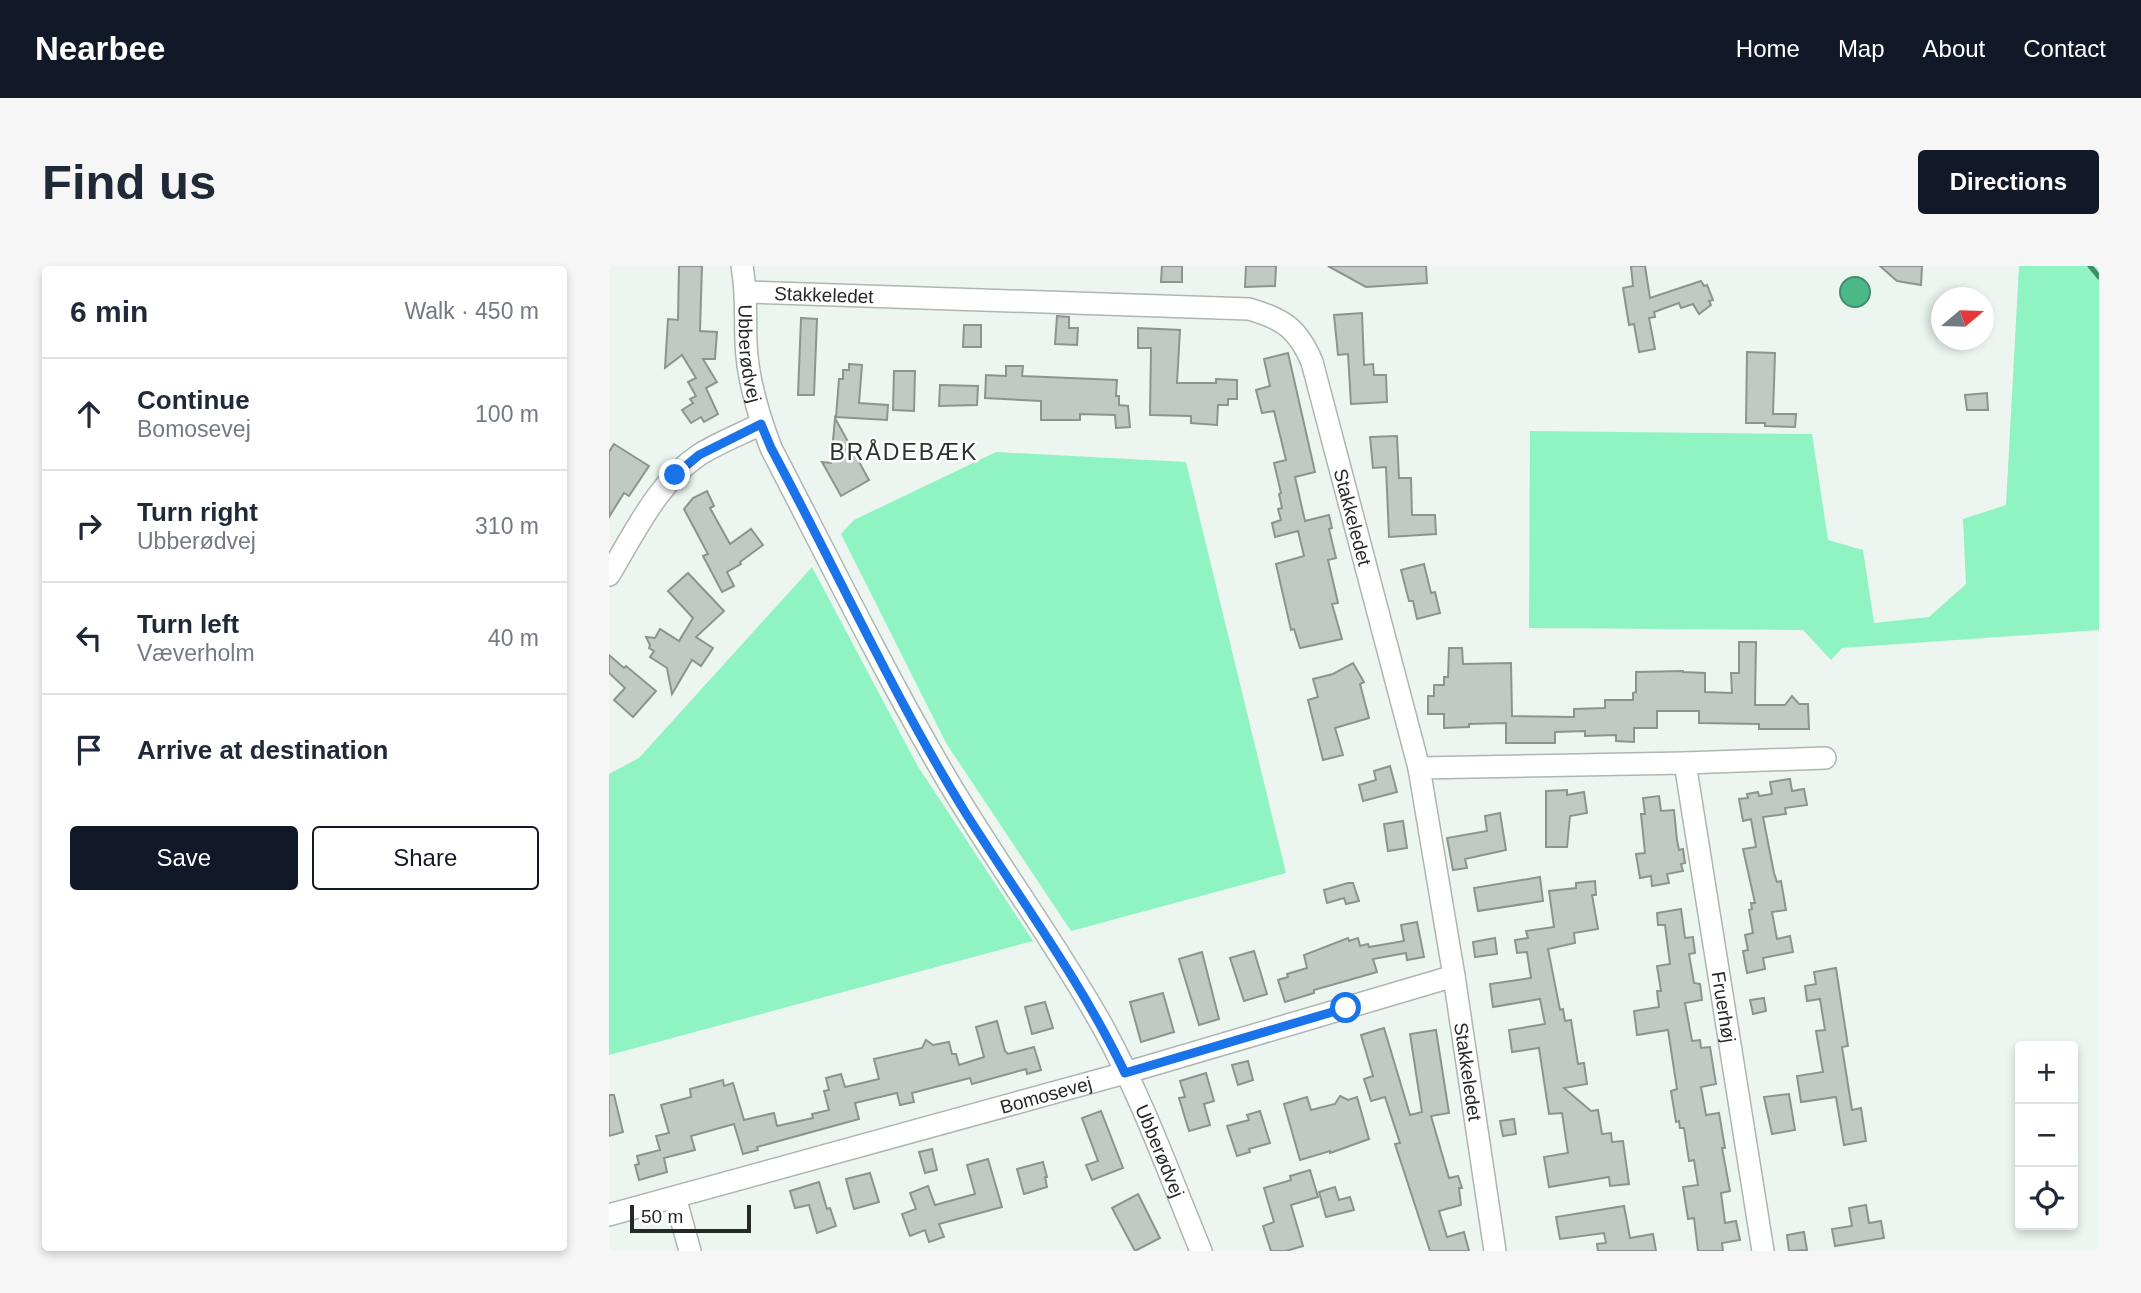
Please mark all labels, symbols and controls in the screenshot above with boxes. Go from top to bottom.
text: Nearbee [35,30,165,67]
text: Home [1736,35,1800,62]
text: Map [1838,35,1885,62]
text: About [1923,35,1985,62]
text: Contact [2023,35,2106,62]
button: Directions [1918,150,2099,214]
text: Find us [42,155,216,209]
street label: Stakkeledet [774,283,875,307]
north arrow [1931,287,1994,350]
text: 6 min [70,295,148,328]
text: Walk · 450 m [404,298,539,324]
street label: Ubberødvej [735,304,765,405]
text: Continue [137,385,250,415]
icon: ahead [70,395,108,433]
text: 100 m [475,401,539,427]
text: Bomosevej [137,416,251,442]
district label: BRÅDEBÆK [830,438,978,465]
route end [659,459,690,490]
street label: Stakkeledet [1330,467,1375,569]
text: Turn right [137,497,258,527]
icon: right [70,507,108,545]
text: 310 m [475,513,539,539]
text: Ubberødvej [137,528,256,554]
text: Turn left [137,609,239,639]
icon: left [70,619,108,657]
text: 40 m [488,625,539,651]
text: Væverholm [137,640,255,666]
icon: arrive [70,731,108,769]
text: Arrive at destination [137,735,388,765]
button: Save [70,826,298,890]
button: Share [312,826,539,890]
street label: Fruerhøj [1707,970,1740,1044]
route start [1330,992,1361,1023]
street label: Stakkeledet [1450,1021,1486,1123]
map controls [2015,1041,2078,1230]
button: + [2015,1041,2078,1104]
street label: Bomosevej [998,1073,1094,1118]
street label: Ubberødvej [1131,1101,1188,1200]
button: − [2015,1104,2078,1167]
button: locate [2015,1167,2078,1230]
scale bar [630,1202,751,1234]
text: 50 m [641,1206,683,1227]

